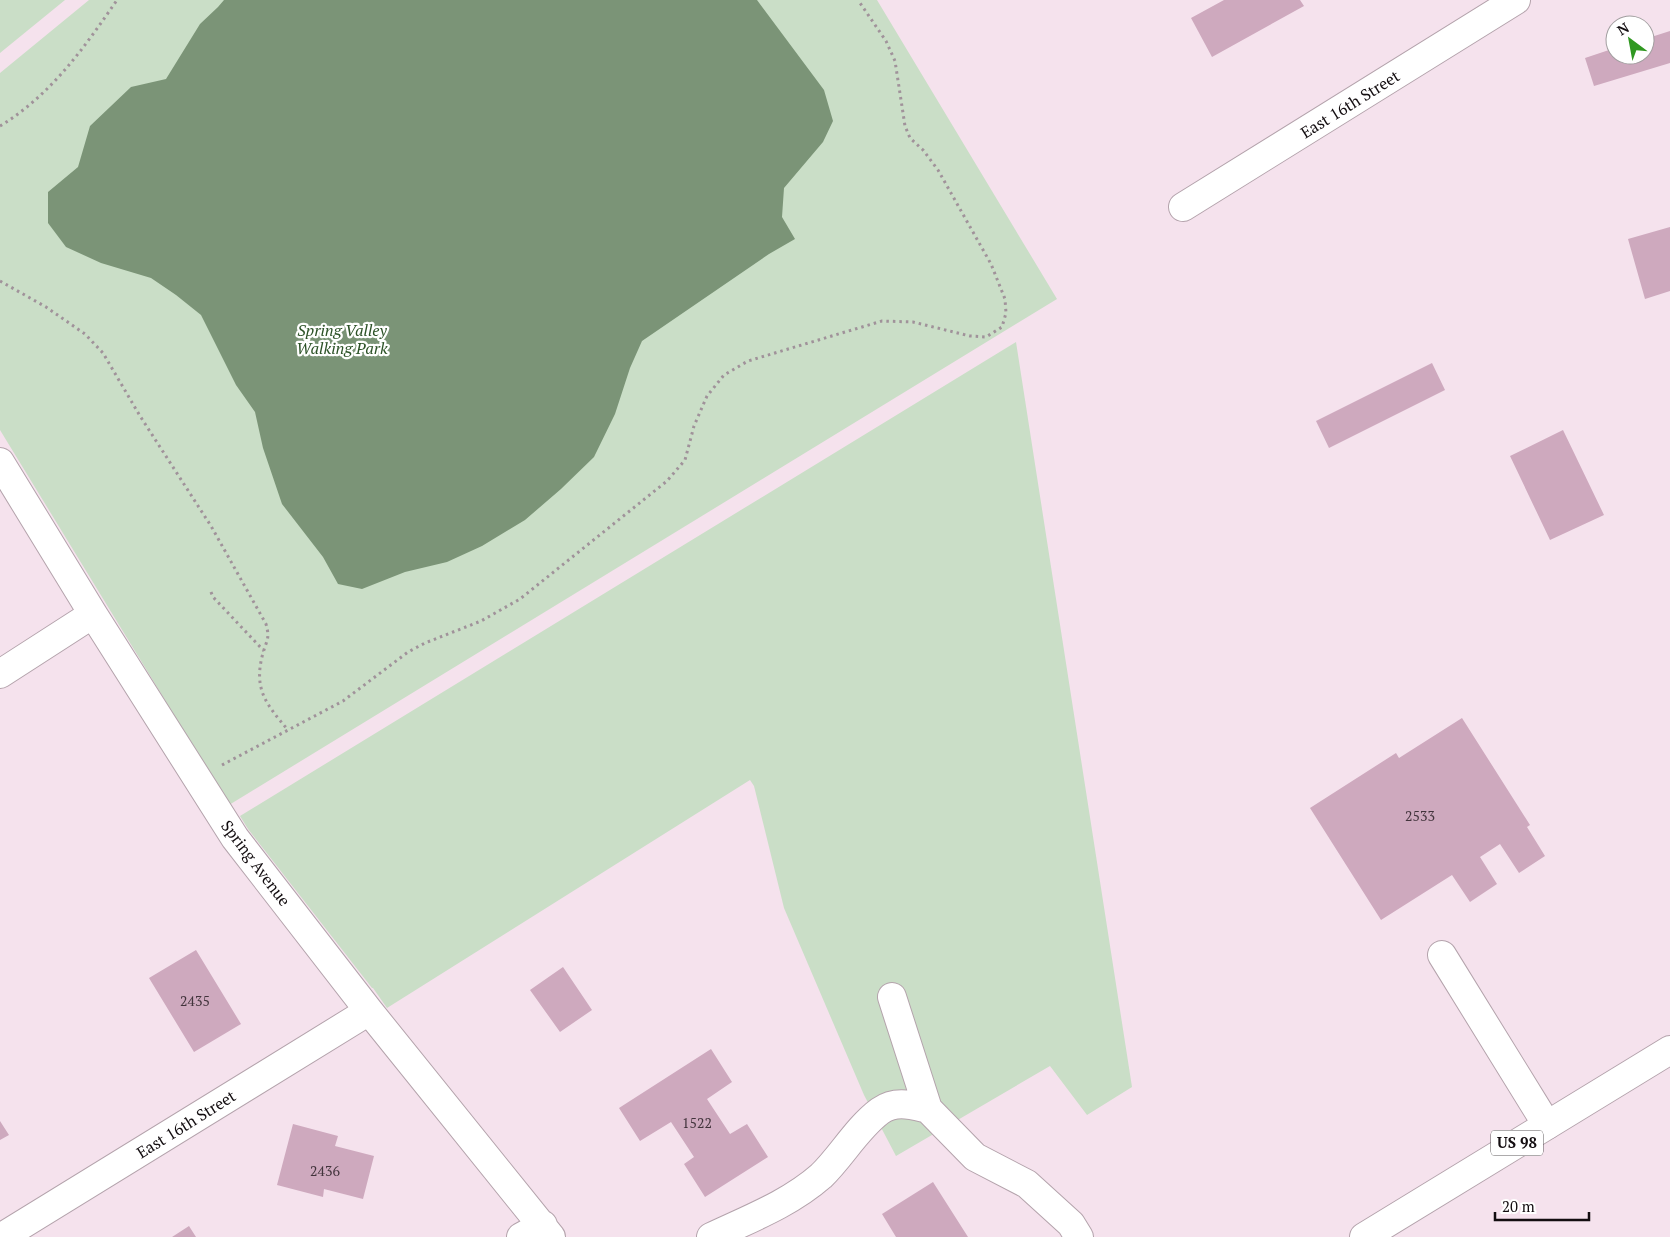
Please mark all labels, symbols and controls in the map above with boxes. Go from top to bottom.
north arrow [1605,15,1655,65]
text: N [1613,17,1633,39]
street label: East 16th Street [1296,65,1404,143]
park label: Spring Valley Walking Park [296,319,388,359]
house number: 2533 [1405,806,1435,825]
street label: Spring Avenue [216,815,296,911]
house number: 2435 [180,991,210,1010]
street label: East 16th Street [132,1085,240,1163]
house number: 1522 [682,1113,712,1132]
road number: US 98 [1491,1130,1543,1156]
house number: 2436 [310,1161,340,1180]
scale bar [1495,1190,1589,1222]
text: 20 m [1502,1196,1535,1216]

